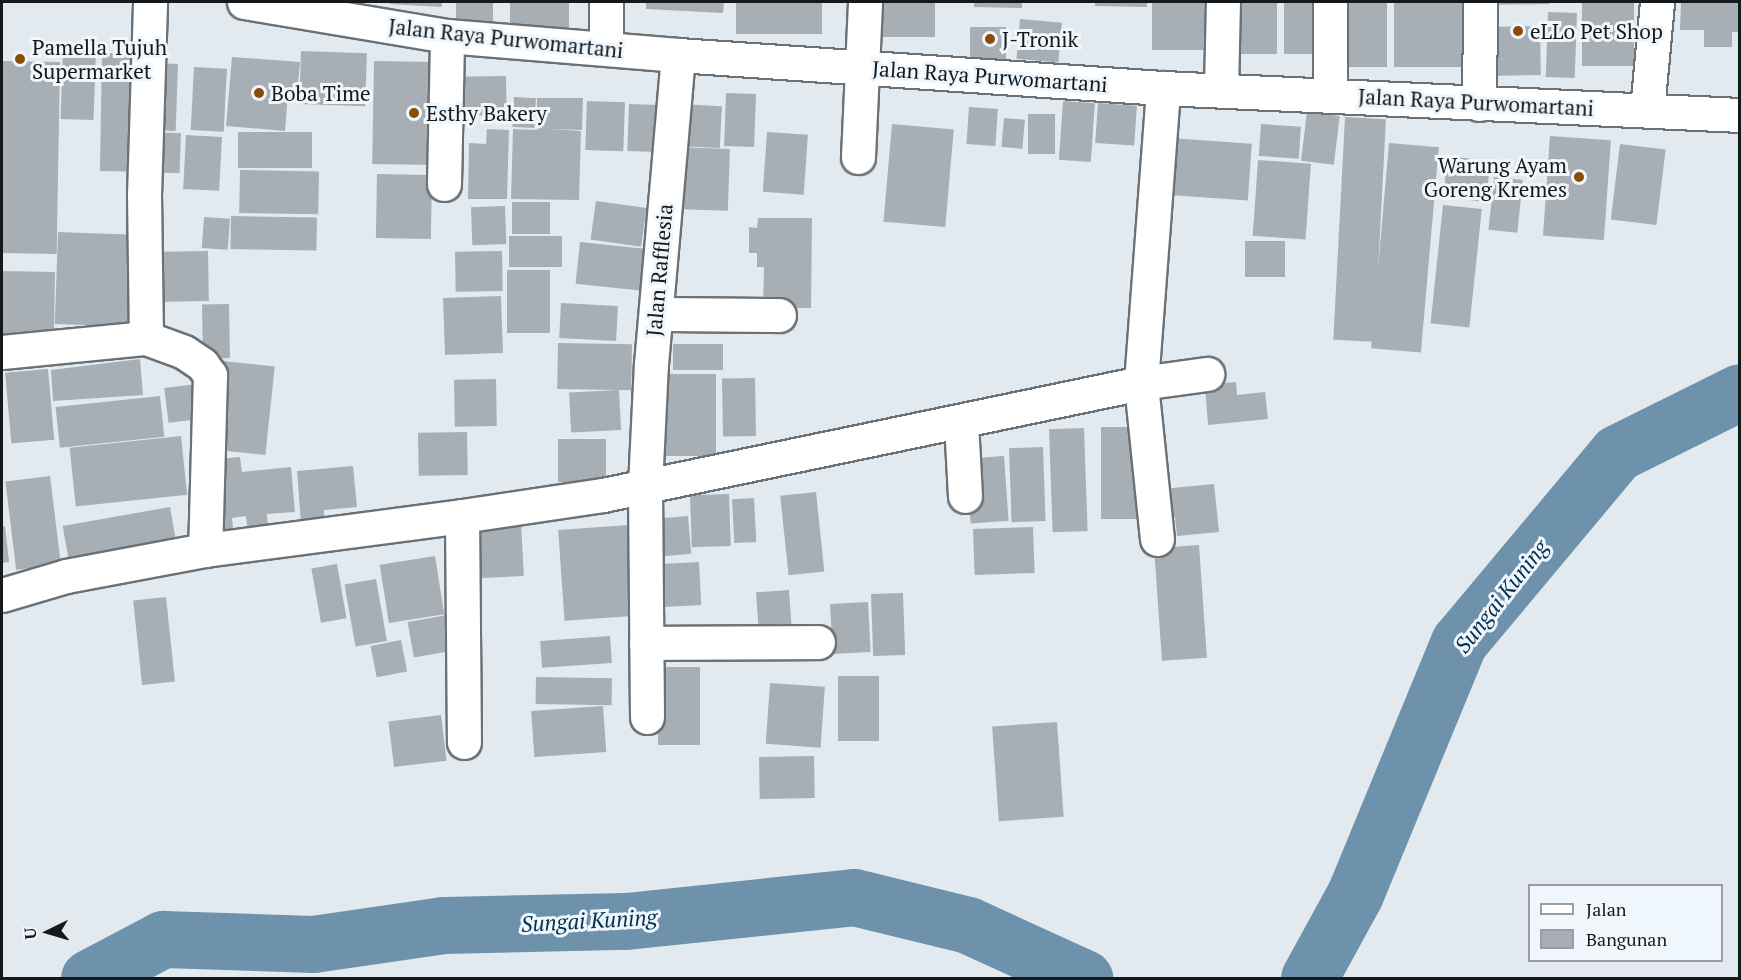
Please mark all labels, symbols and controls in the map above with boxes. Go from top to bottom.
street label: Jalan Raya Purwomartani [387,13,625,63]
place label: eLLo Pet Shop [1530,18,1663,44]
marker: eLLo Pet Shop [1511,24,1525,38]
place label: J-Tronik [1002,26,1078,52]
marker: J-Tronik [983,32,997,46]
place label: Pamella Tujuh Supermarket [32,34,167,84]
marker: Pamella Tujuh Supermarket [13,52,27,66]
street label: Jalan Raya Purwomartani [871,55,1109,97]
place label: Boba Time [271,80,371,106]
street label: Jalan Raya Purwomartani [1357,83,1595,121]
marker: Boba Time [252,86,266,100]
place label: Esthy Bakery [426,100,547,126]
marker: Esthy Bakery [407,106,421,120]
place label: Warung Ayam Goreng Kremes [1424,152,1567,202]
marker: Warung Ayam Goreng Kremes [1572,170,1586,184]
street label: Jalan Rafflesia [641,203,677,337]
water label: Sungai Kuning [1449,534,1553,658]
legend [1528,884,1723,962]
text: Jalan [1586,897,1626,921]
north arrow [18,902,78,962]
water label: Sungai Kuning [520,903,658,937]
text: U [19,927,42,940]
text: Bangunan [1586,927,1667,951]

